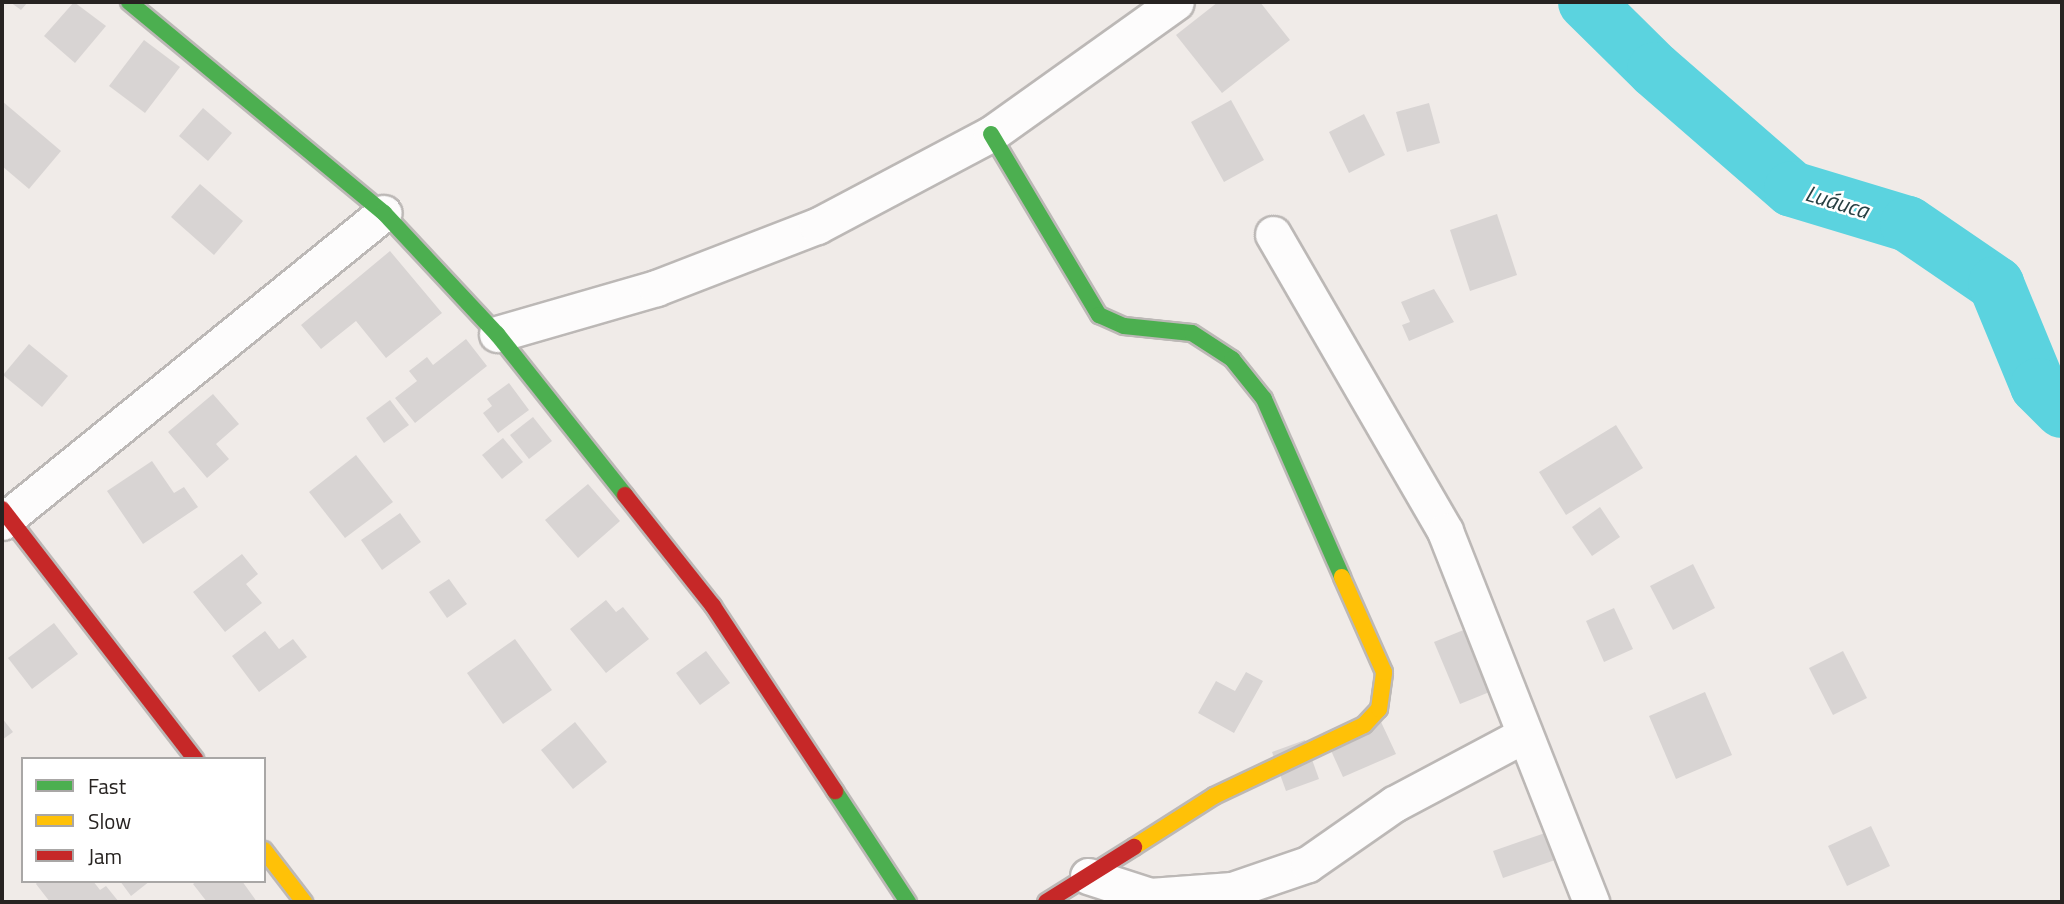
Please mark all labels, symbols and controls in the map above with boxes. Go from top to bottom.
water label: Luáuca [1802,179,1872,225]
legend [21,757,266,883]
text: Fast [88,770,126,802]
text: Slow [88,805,131,837]
text: Jam [88,840,122,872]

